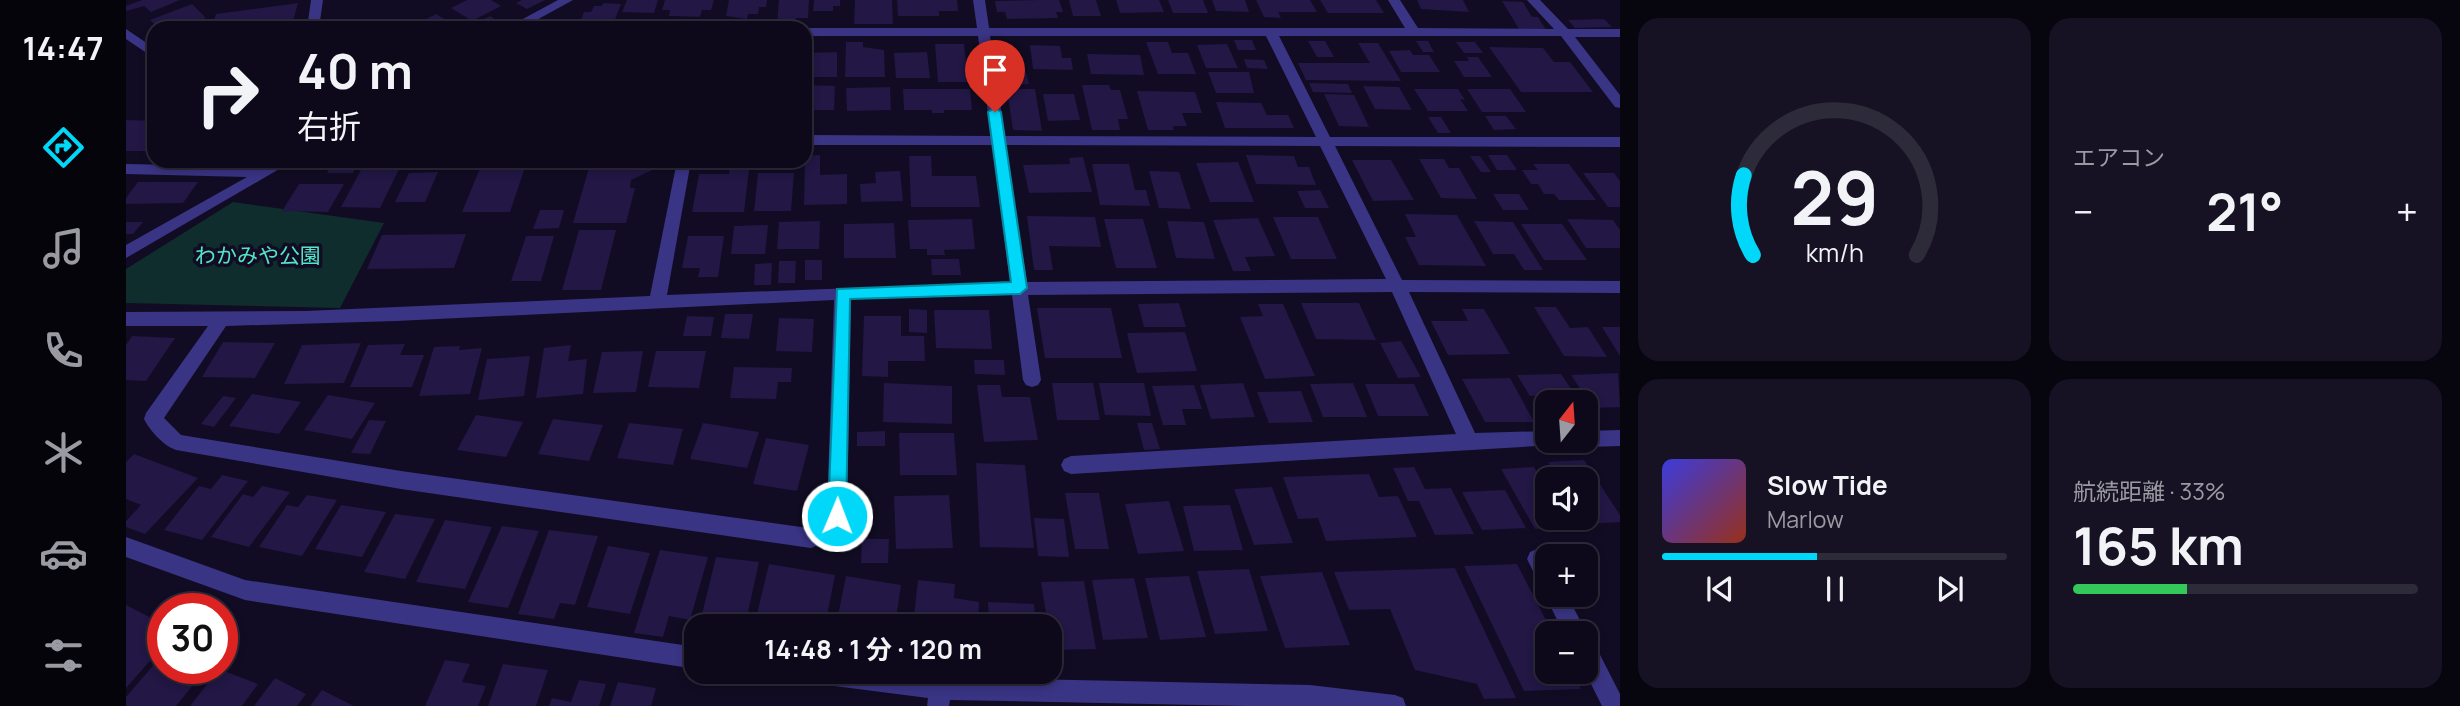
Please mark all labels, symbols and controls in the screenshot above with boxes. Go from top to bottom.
text: 14:47 [23,26,104,70]
text: 40 m [297,37,413,104]
pin [965,40,1025,112]
icon: right [182,49,273,140]
icon: arrive [976,51,1014,89]
text: 右折 [297,104,361,148]
icon: directions [39,123,88,172]
text: エアコン [2073,141,2165,173]
text: 29 [1790,148,1879,248]
text: 21° [2206,176,2283,247]
text: − [2073,185,2094,237]
text: + [2396,185,2418,237]
icon: music [39,224,88,273]
text: km/h [1805,235,1864,270]
park label: わかみや公園 [195,241,321,269]
icon: phone [39,326,88,375]
north arrow [1535,390,1598,453]
map controls [1535,390,1598,684]
icon: climate [39,428,88,477]
button: sound [1535,467,1598,530]
text: Slow Tide [1767,467,1888,503]
text: 航続距離 · 33% [2073,475,2226,507]
position arrow [800,479,874,553]
text: Marlow [1767,503,1844,535]
text: 165 km [2073,510,2244,581]
icon: car [39,529,88,578]
button: + [1535,544,1598,607]
icon: previous [1701,570,1739,608]
icon: pause [1816,570,1854,608]
icon: next [1931,570,1969,608]
speed limit sign: 30 [147,593,238,684]
button: − [1535,621,1598,684]
icon: filters [39,631,88,680]
text: 14:48 · 1 分 · 120 m [764,631,982,667]

